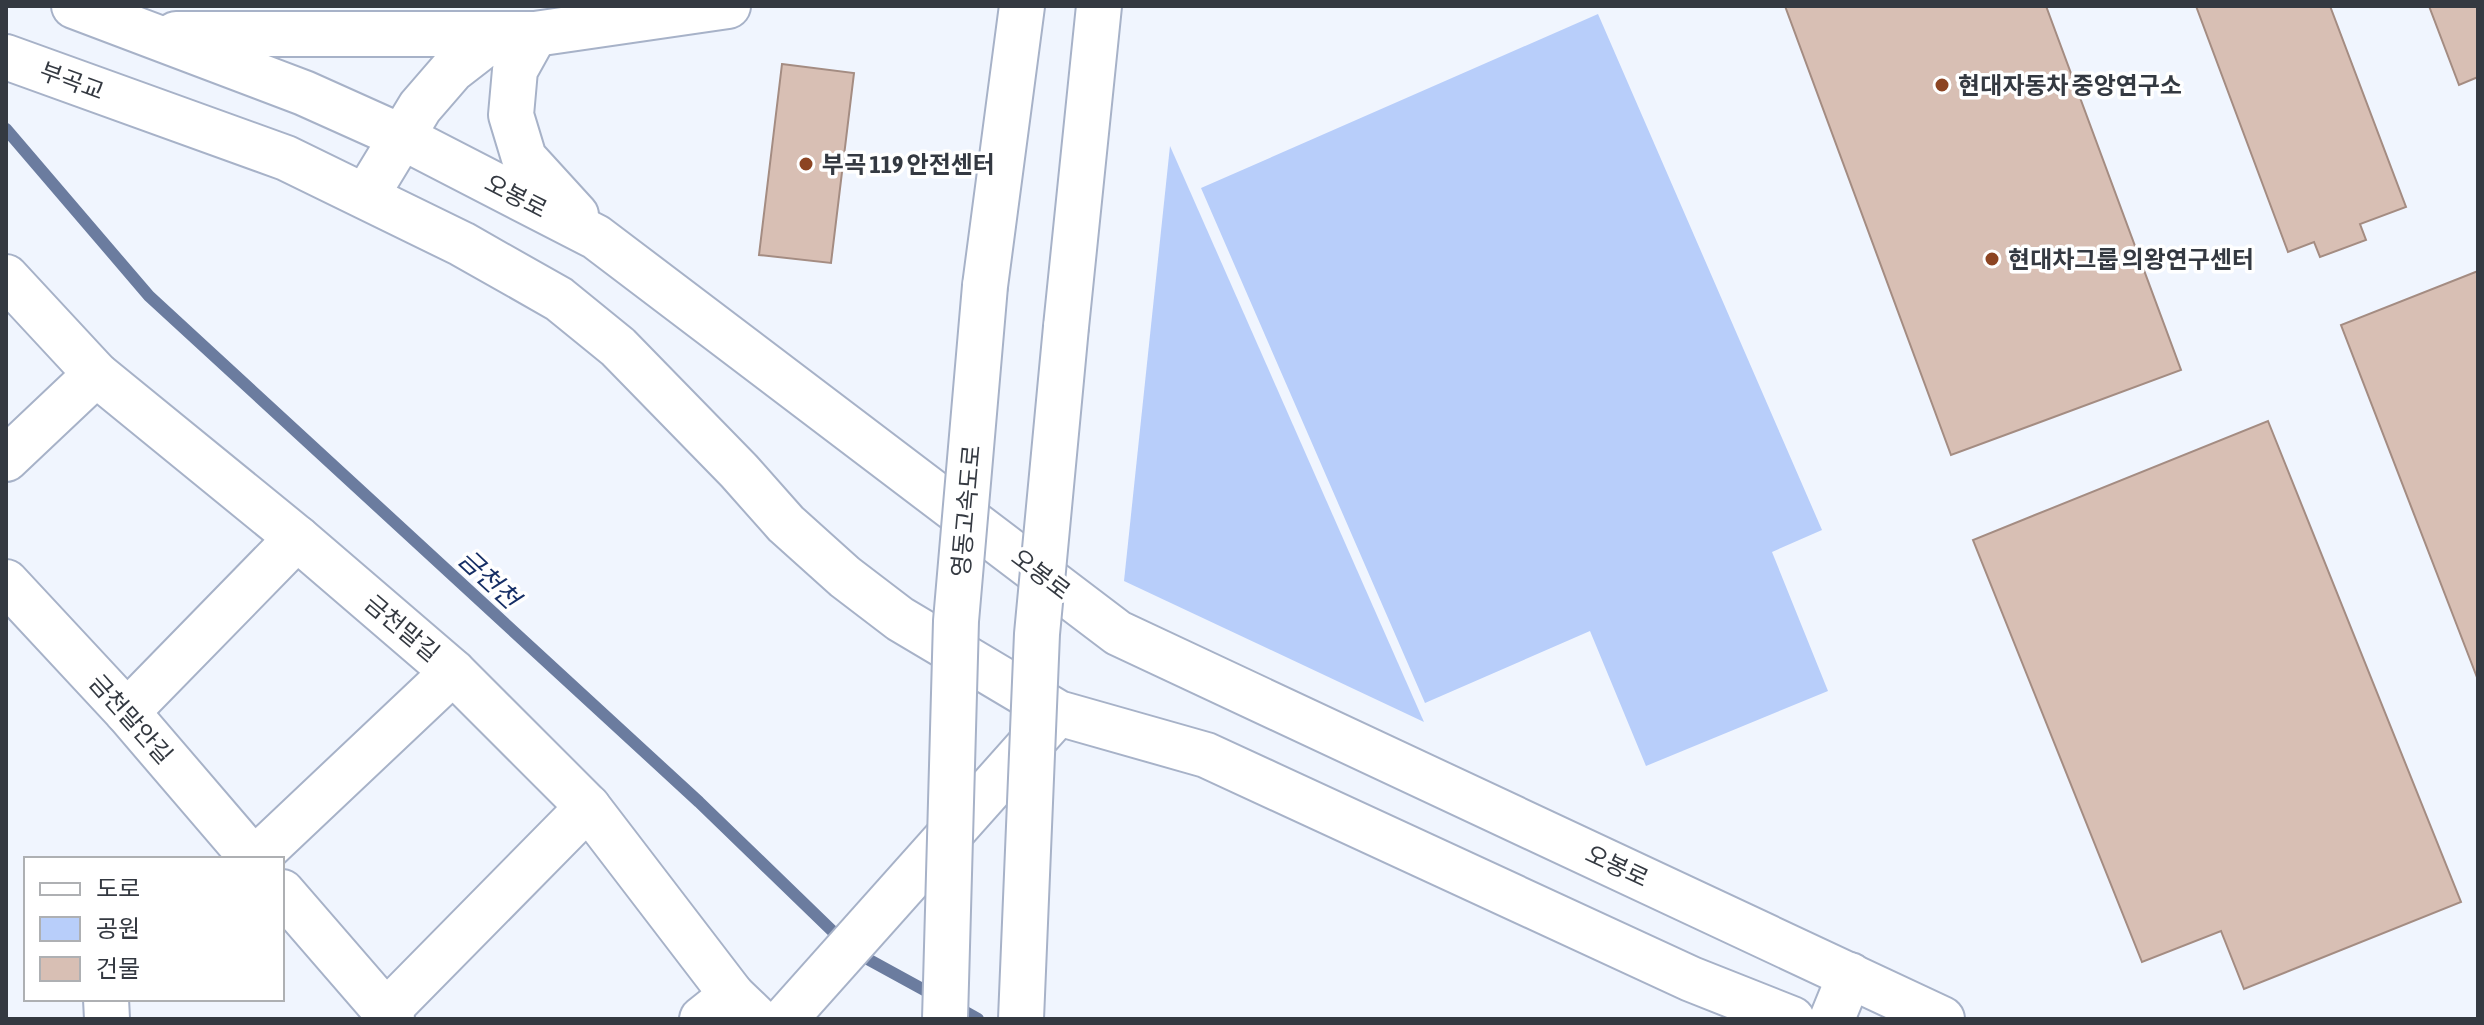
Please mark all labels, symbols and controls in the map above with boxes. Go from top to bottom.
street label: 부곡교 [36,57,108,105]
place label: 현대자동차 중앙연구소 [1958,72,2182,99]
marker: 현대자동차 중앙연구소 [1933,76,1951,94]
place label: 부곡 119 안전센터 [822,151,995,178]
marker: 부곡 119 안전센터 [797,155,815,173]
street label: 오봉로 [480,169,552,223]
place label: 현대차그룹 의왕연구센터 [2008,246,2254,273]
marker: 현대차그룹 의왕연구센터 [1983,250,2001,268]
street label: 영동고속도로 [947,444,985,578]
street label: 오봉로 [1006,543,1076,605]
water label: 금천천 [453,544,528,617]
street label: 금천말길 [359,589,445,667]
street label: 금천말안길 [84,669,178,769]
street label: 오봉로 [1581,840,1653,892]
legend [24,857,284,1001]
text: 도로 [96,875,140,902]
text: 공원 [96,915,140,942]
text: 건물 [96,955,140,982]

